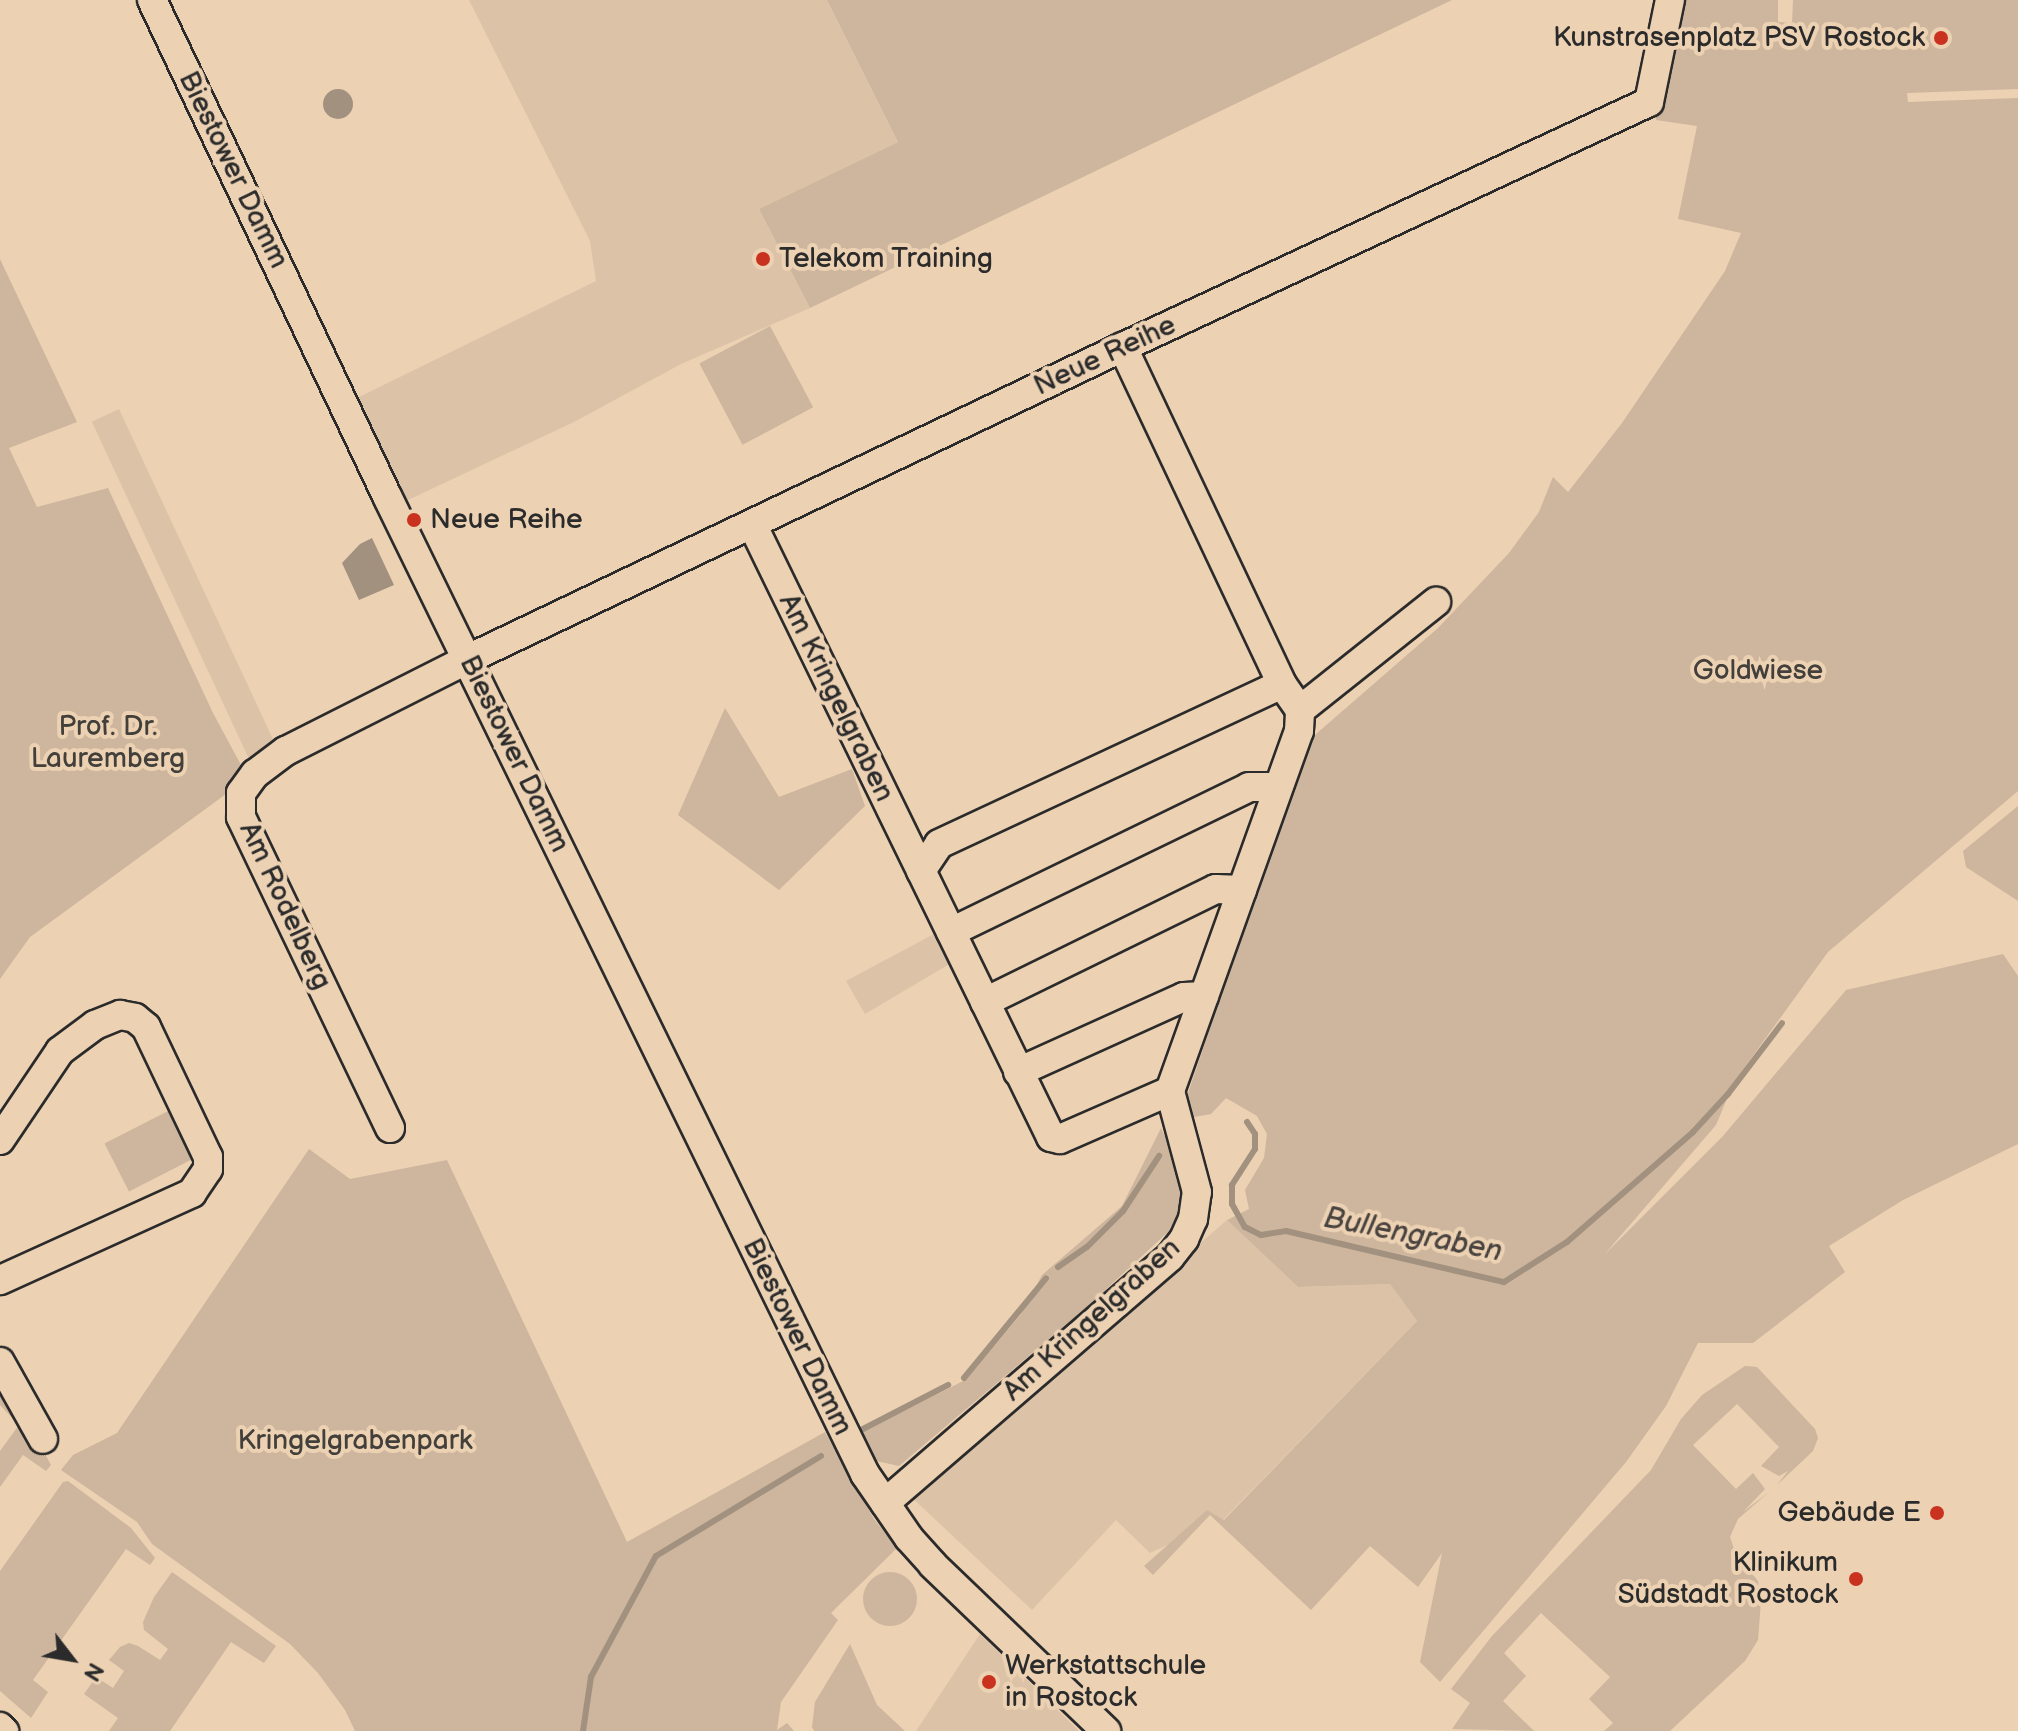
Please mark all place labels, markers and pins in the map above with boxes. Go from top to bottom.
place label: Kunstrasenplatz PSV Rostock [1553,21,1925,55]
marker: Kunstrasenplatz PSV Rostock [1932,29,1950,47]
place label: Telekom Training [779,242,994,276]
marker: Telekom Training [754,250,772,268]
place label: Neue Reihe [430,503,583,537]
marker: Neue Reihe [405,511,423,529]
place label: Gebäude E [1778,1496,1921,1530]
marker: Gebäude E [1928,1504,1946,1522]
place label: Klinikum Südstadt Rostock [1618,1546,1838,1612]
marker: Klinikum Südstadt Rostock [1845,1568,1867,1590]
place label: Werkstattschule in Rostock [1005,1649,1206,1715]
marker: Werkstattschule in Rostock [980,1673,998,1691]

